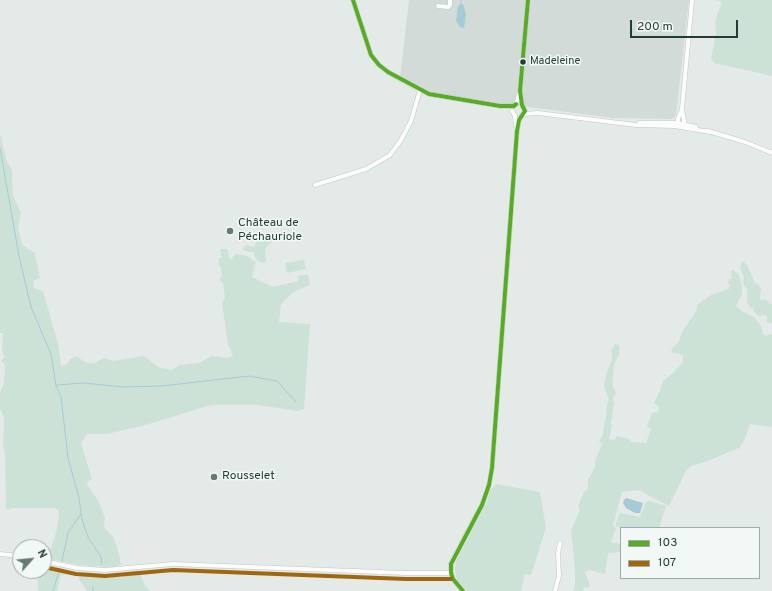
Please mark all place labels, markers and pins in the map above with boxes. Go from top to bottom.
place label: Madeleine [530,55,580,69]
marker: Madeleine [518,57,528,67]
place label: Château de Péchauriole [238,217,302,245]
marker: Château de Péchauriole [225,226,235,236]
place label: Rousselet [222,470,275,484]
marker: Rousselet [209,472,219,482]

